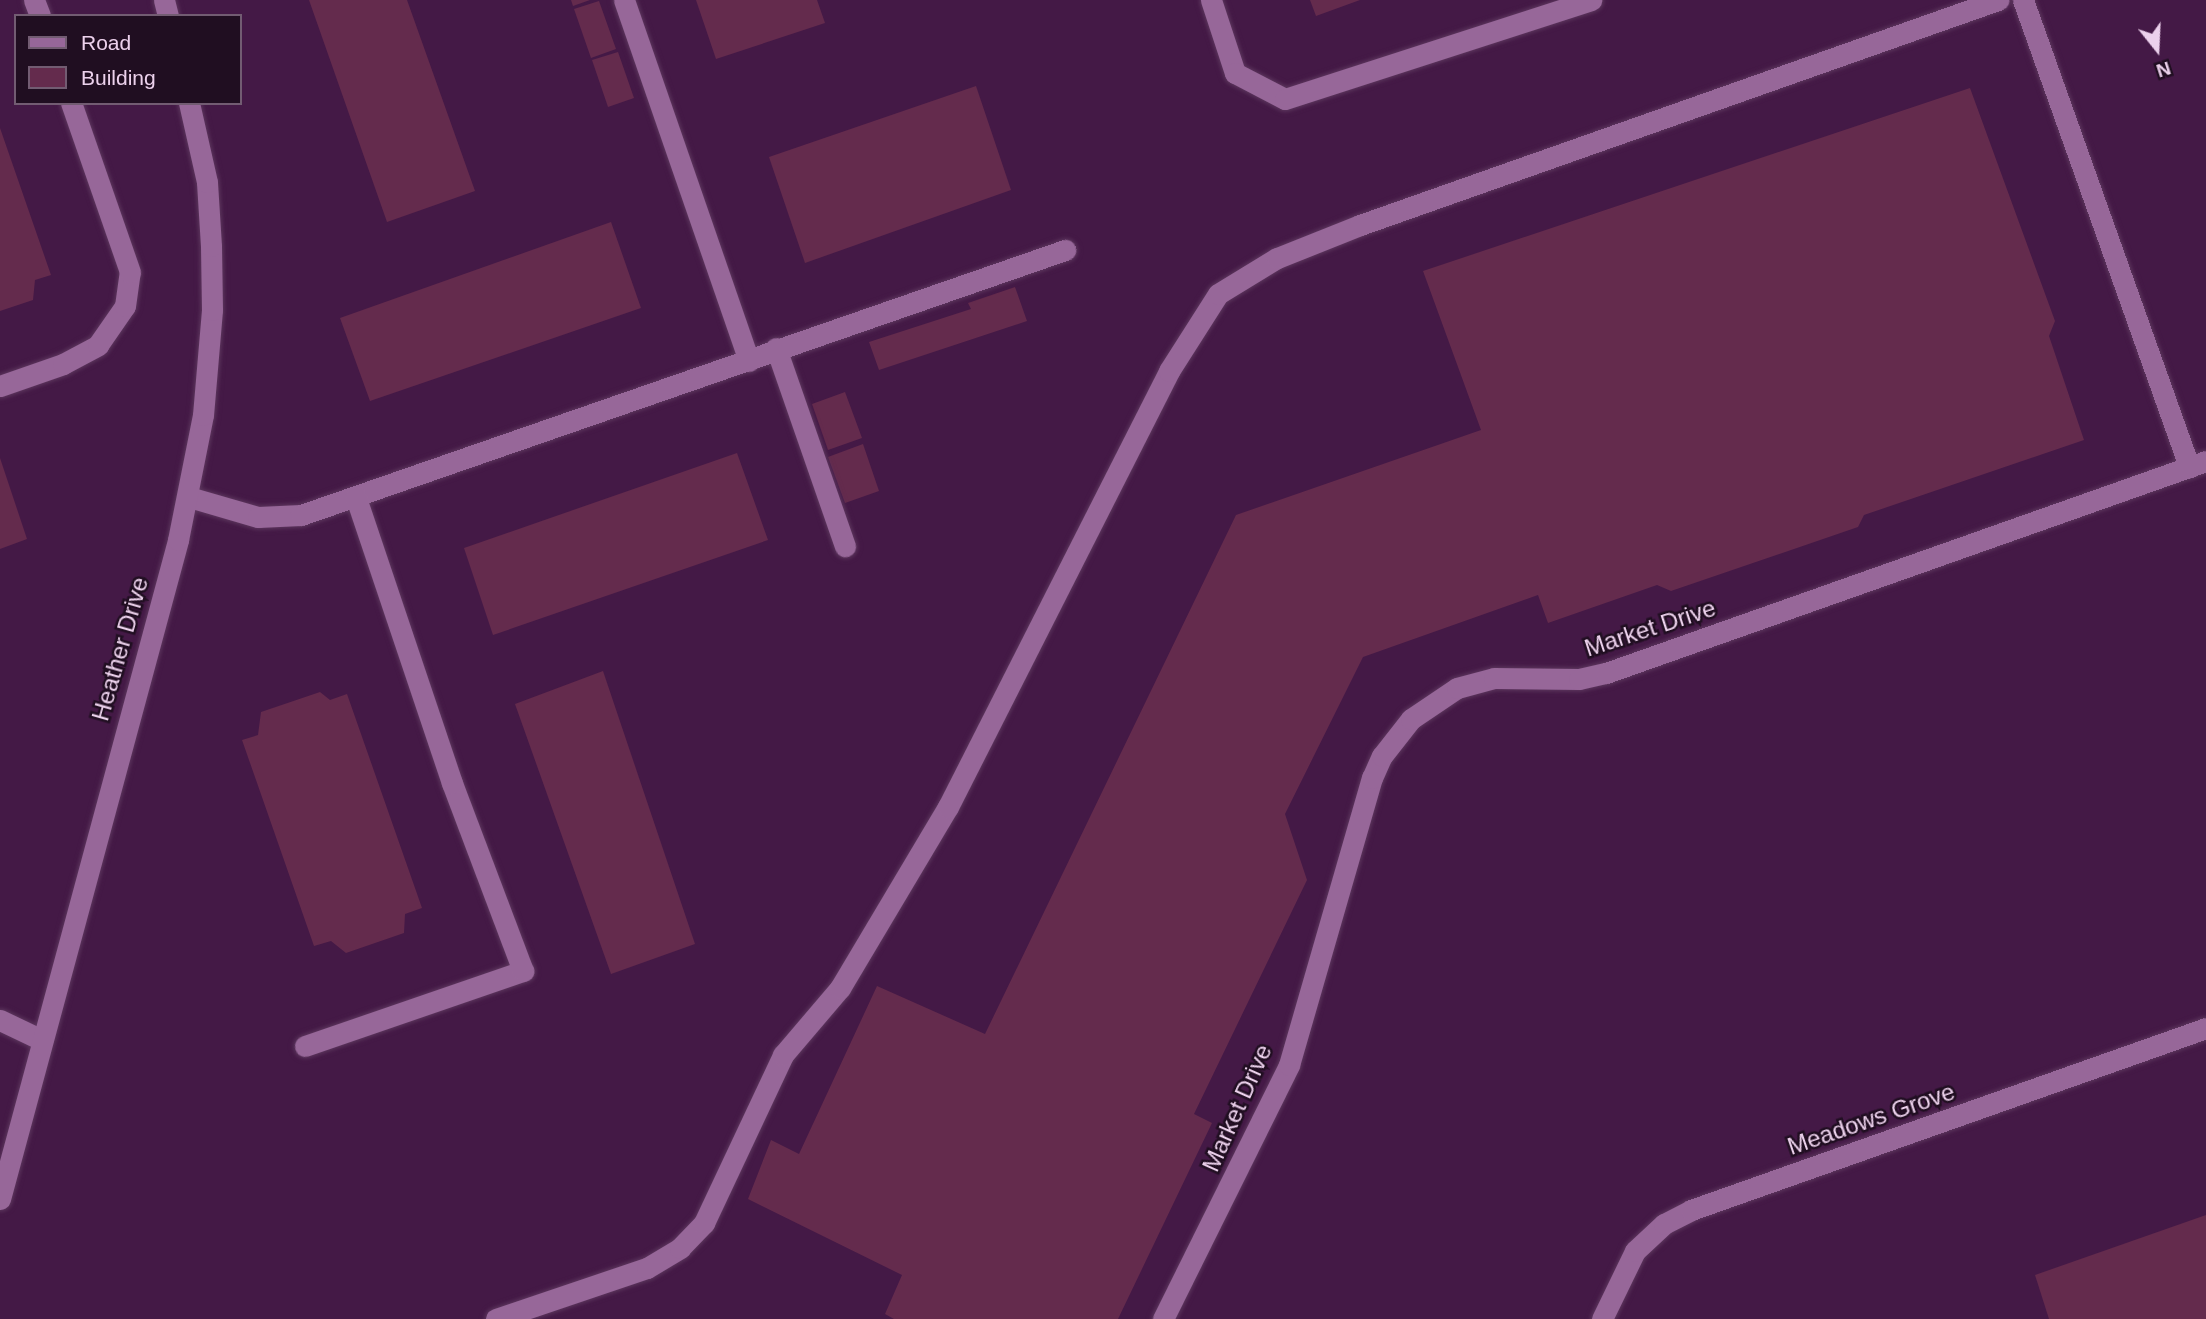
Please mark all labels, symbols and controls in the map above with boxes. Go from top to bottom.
legend [14,14,242,105]
north arrow [2122,14,2192,84]
text: Road [81,31,131,54]
text: N [2154,57,2173,82]
text: Building [81,66,156,89]
street label: Heather Drive [86,574,154,724]
street label: Market Drive [1581,593,1719,663]
street label: Market Drive [1196,1040,1278,1176]
street label: Meadows Grove [1784,1077,1958,1161]

